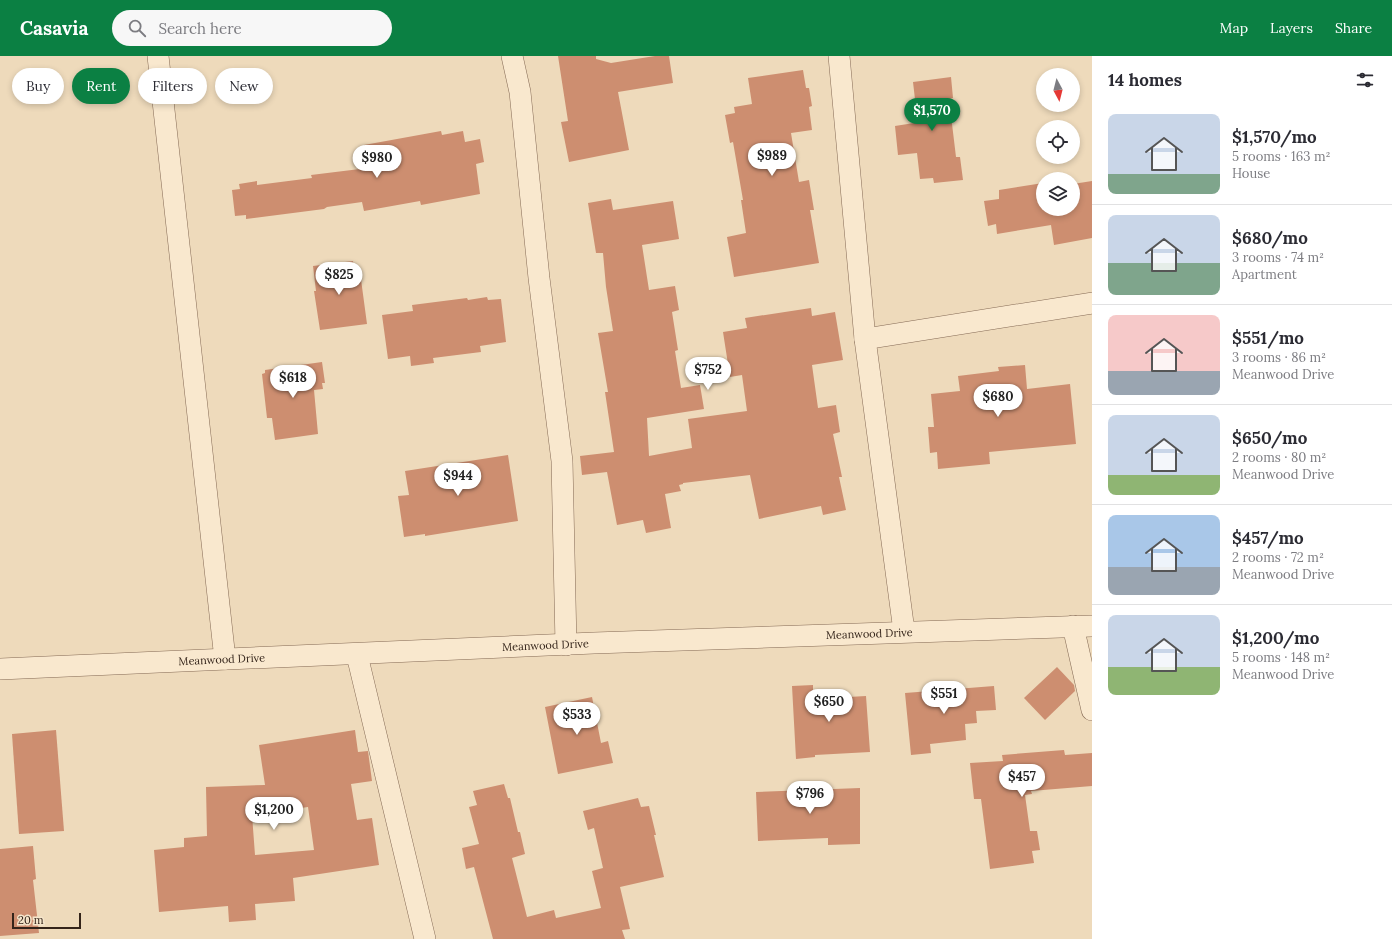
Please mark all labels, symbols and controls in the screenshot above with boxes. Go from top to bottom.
search box [112,10,392,46]
text: Casavia [20,16,88,40]
icon: search [126,17,148,39]
text: Search here [158,19,242,38]
text: Map [1220,19,1248,37]
text: Layers [1270,19,1313,37]
text: Share [1335,19,1372,37]
chip: Buy [12,68,64,104]
chip: Rent [72,68,130,104]
chip: Filters [138,68,207,104]
chip: New [215,68,273,104]
north arrow [1036,68,1080,112]
map controls [1036,68,1080,216]
text: 14 homes [1108,69,1182,91]
icon: filters [1354,69,1376,91]
pin: $1,570 [899,98,965,132]
text: $1,570 [913,102,951,119]
button: locate [1036,120,1080,164]
text: $1,570/mo [1232,126,1317,148]
icon: home [1140,130,1188,178]
pin: $989 [748,143,796,177]
pin: $980 [353,145,401,179]
text: $989 [757,147,787,164]
text: 5 rooms · 163 m² [1232,148,1331,165]
text: $980 [362,149,392,166]
text: House [1232,165,1270,182]
button: layers [1036,172,1080,216]
text: $680/mo [1232,227,1308,249]
icon: home [1140,231,1188,279]
text: 3 rooms · 74 m² [1232,249,1324,266]
pin: $825 [315,262,363,296]
text: $825 [324,266,354,283]
text: Apartment [1232,266,1297,283]
text: $551/mo [1232,327,1304,349]
icon: home [1140,331,1188,379]
text: 3 rooms · 86 m² [1232,349,1326,366]
pin: $752 [684,357,732,391]
text: $752 [694,361,722,378]
pin: $618 [269,365,317,399]
text: Meanwood Drive [1232,366,1334,383]
text: $618 [279,369,307,386]
pin: $680 [974,384,1022,418]
text: $680 [983,388,1013,405]
text: $650/mo [1232,427,1307,449]
icon: home [1140,431,1188,479]
text: 2 rooms · 80 m² [1232,449,1326,466]
pin: $944 [434,463,482,497]
text: Meanwood Drive [1232,466,1334,483]
text: $944 [443,467,473,484]
text: $457/mo [1232,527,1304,549]
icon: home [1140,531,1188,579]
text: 2 rooms · 72 m² [1232,549,1324,566]
text: Meanwood Drive [1232,566,1334,583]
street label: Meanwood Drive [826,625,913,642]
text: $1,200/mo [1232,627,1319,649]
icon: home [1140,631,1188,679]
street label: Meanwood Drive [502,636,589,654]
text: 5 rooms · 148 m² [1232,649,1330,666]
street label: Meanwood Drive [178,650,265,668]
text: Meanwood Drive [1232,666,1334,683]
pin: $551 [920,681,968,715]
text: $551 [931,685,957,702]
pin: $650 [805,689,853,723]
text: $650 [814,693,844,710]
pin: $533 [553,702,601,736]
text: $533 [562,706,592,723]
pin: $457 [998,764,1046,798]
text: $457 [1008,768,1036,785]
pin: $796 [786,781,834,815]
text: $796 [796,785,824,802]
pin: $1,200 [241,797,307,831]
text: $1,200 [254,801,294,818]
scale bar [12,911,81,930]
text: 20 m [18,913,43,927]

